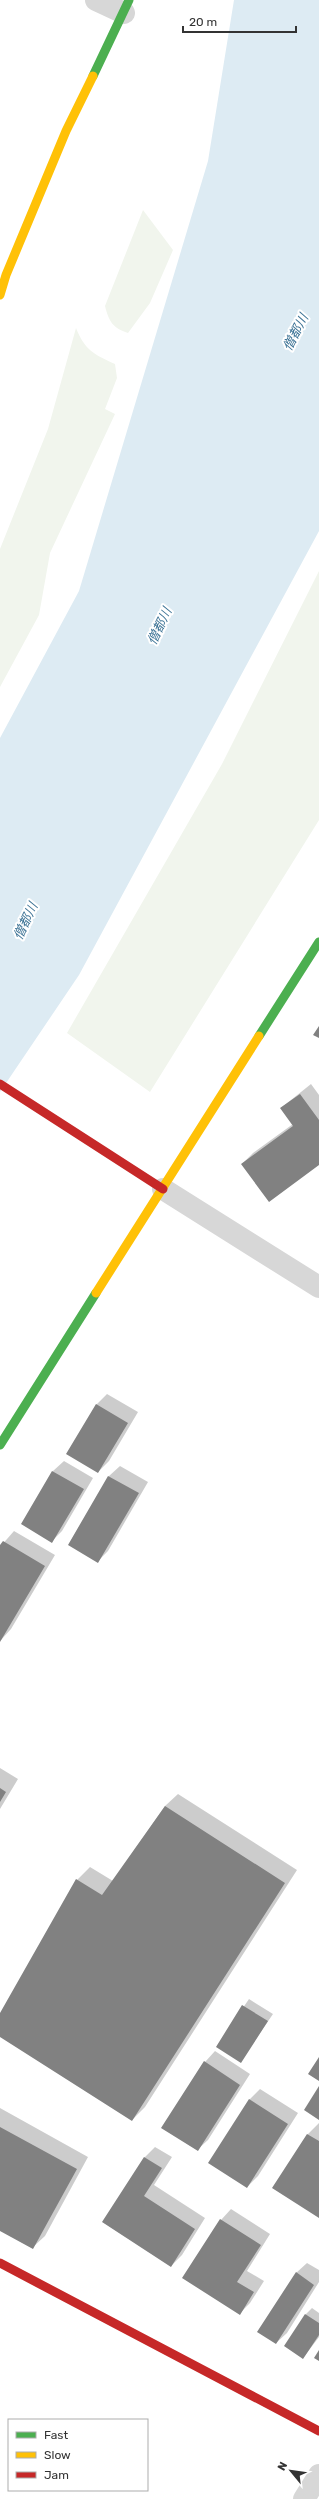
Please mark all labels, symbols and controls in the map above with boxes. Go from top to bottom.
scale bar [183,8,296,34]
text: 20 m [189,15,217,29]
water label: 僧都川 [280,310,312,353]
water label: 僧都川 [144,604,175,647]
water label: 僧都川 [10,899,41,942]
legend [8,2419,148,2491]
text: Fast [44,2428,68,2442]
text: Slow [44,2448,71,2462]
north arrow [271,2451,311,2491]
text: N [275,2460,290,2473]
text: Jam [44,2468,69,2482]

